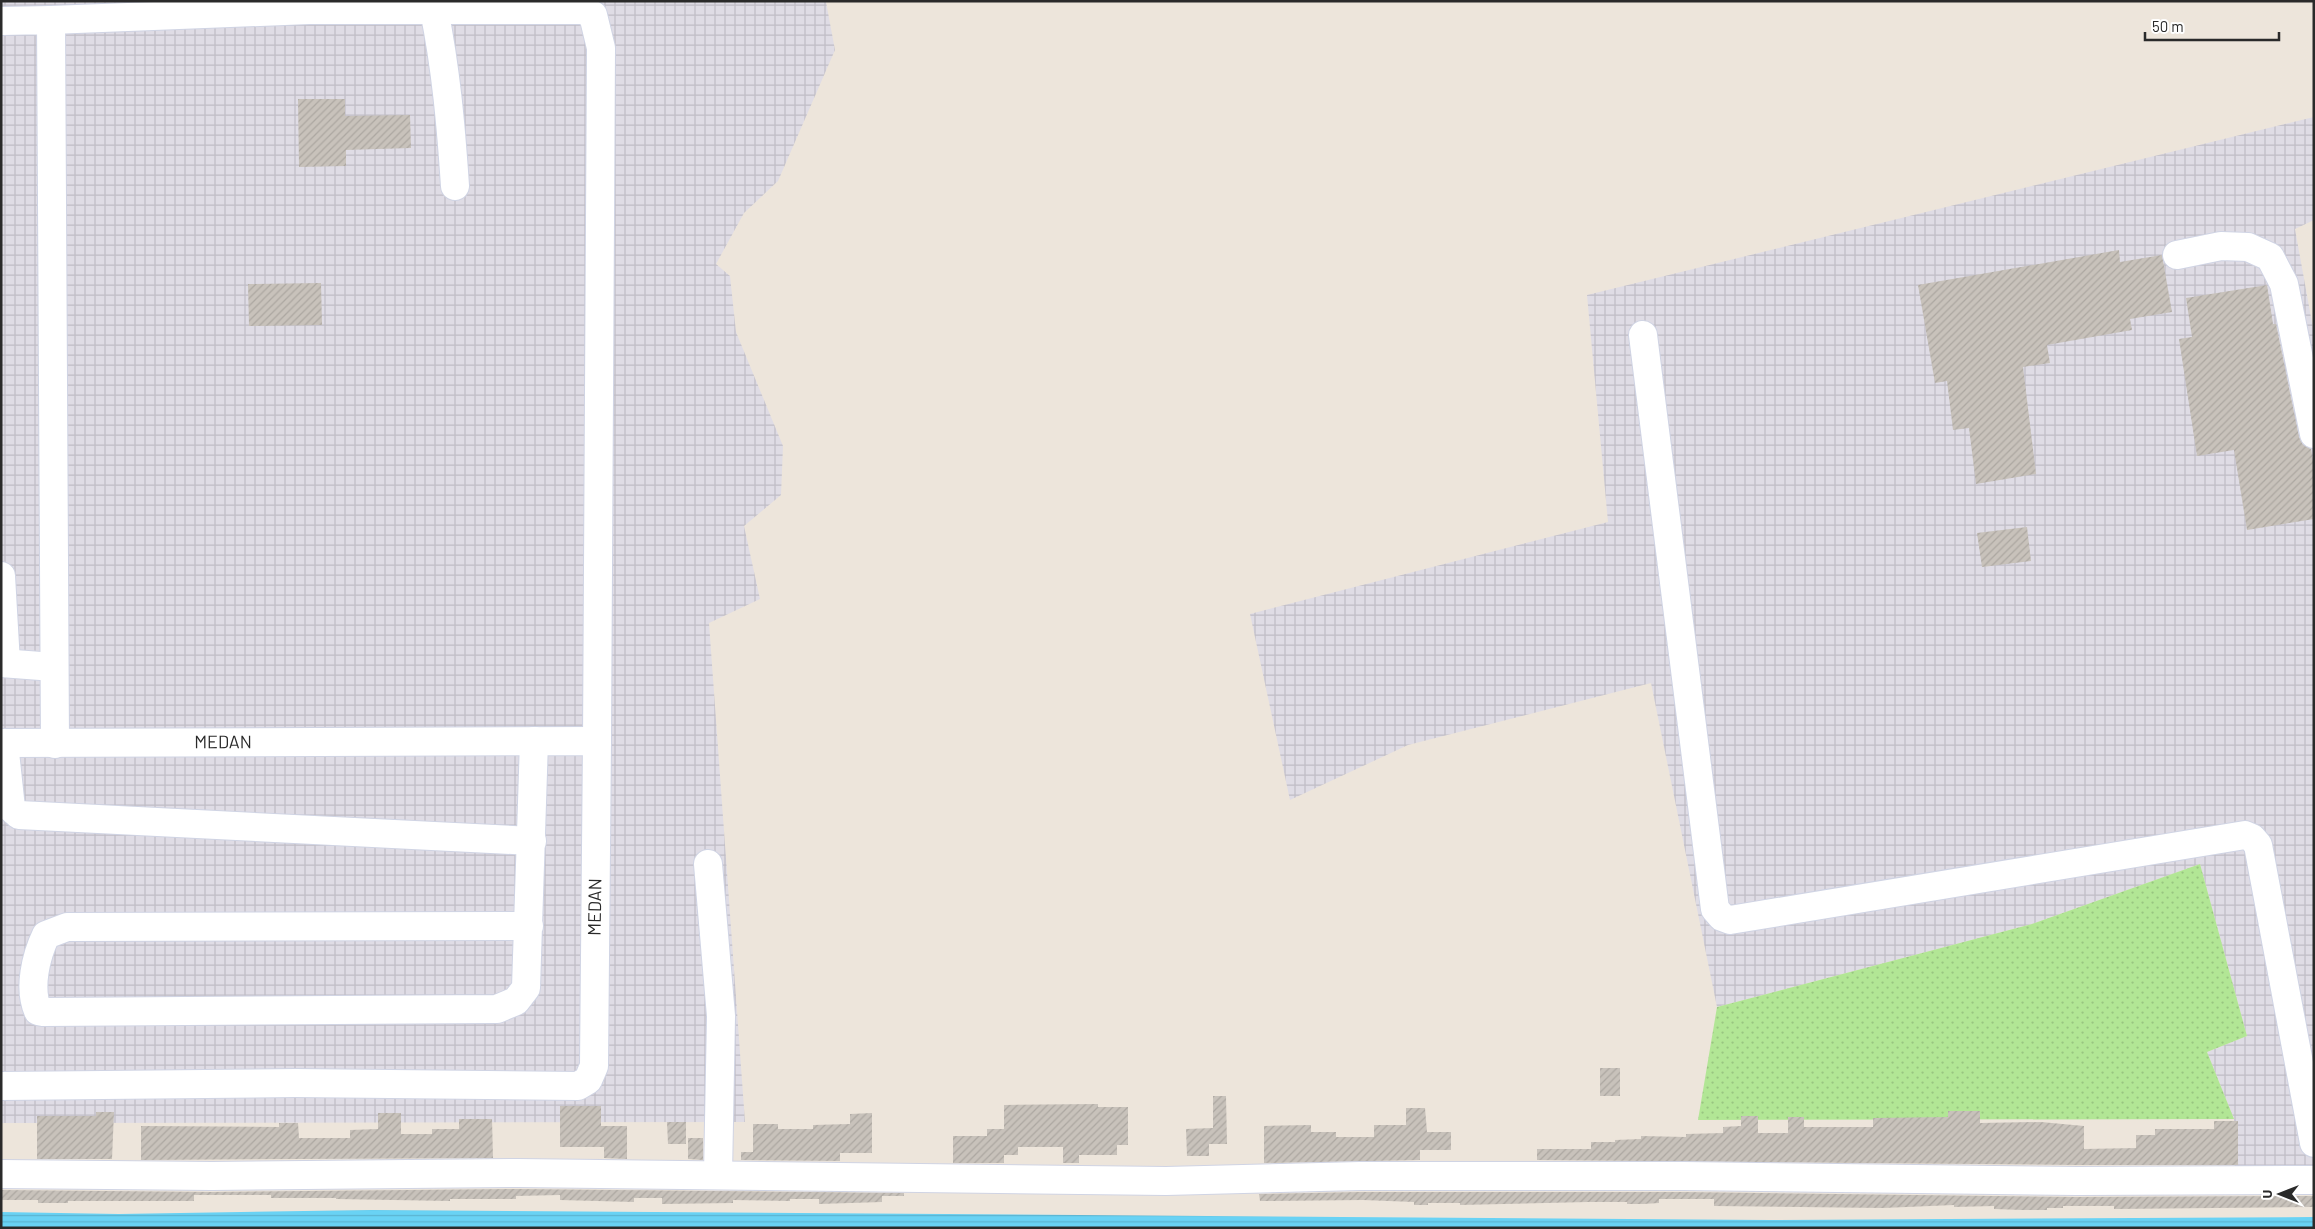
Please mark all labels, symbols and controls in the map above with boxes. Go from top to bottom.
scale bar [2145,10,2279,42]
text: 50 m [2152,17,2184,35]
street label: MEDAN [194,730,252,752]
street label: MEDAN [582,878,606,936]
north arrow [2255,1169,2305,1219]
text: U [2258,1189,2275,1198]

